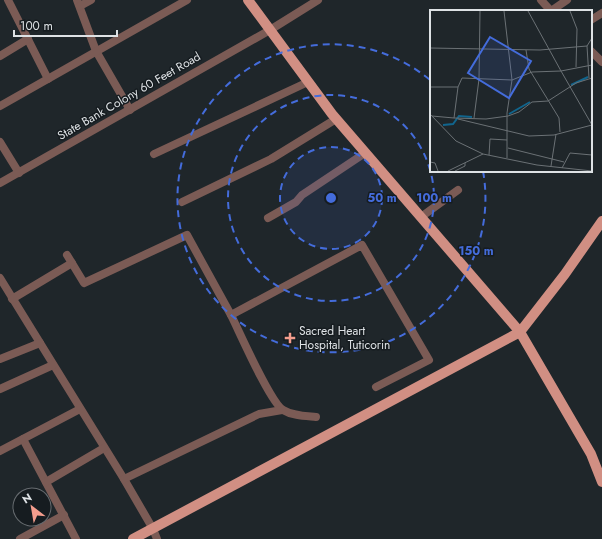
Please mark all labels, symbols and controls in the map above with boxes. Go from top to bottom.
inset map [430,10,592,172]
scale bar [14,12,117,38]
text: 100 m [20,17,53,35]
street label: State Bank Colony 60 Feet Road [54,47,204,145]
text: 50 m [367,189,397,207]
text: 100 m [416,189,452,207]
centre of rings [324,191,338,205]
text: 150 m [458,242,494,260]
place label: Sacred Heart Hospital, Tuticorin [299,322,390,354]
marker: Sacred Heart Hospital, Tuticorin [284,332,296,344]
north arrow [12,487,52,527]
text: N [19,489,35,508]

